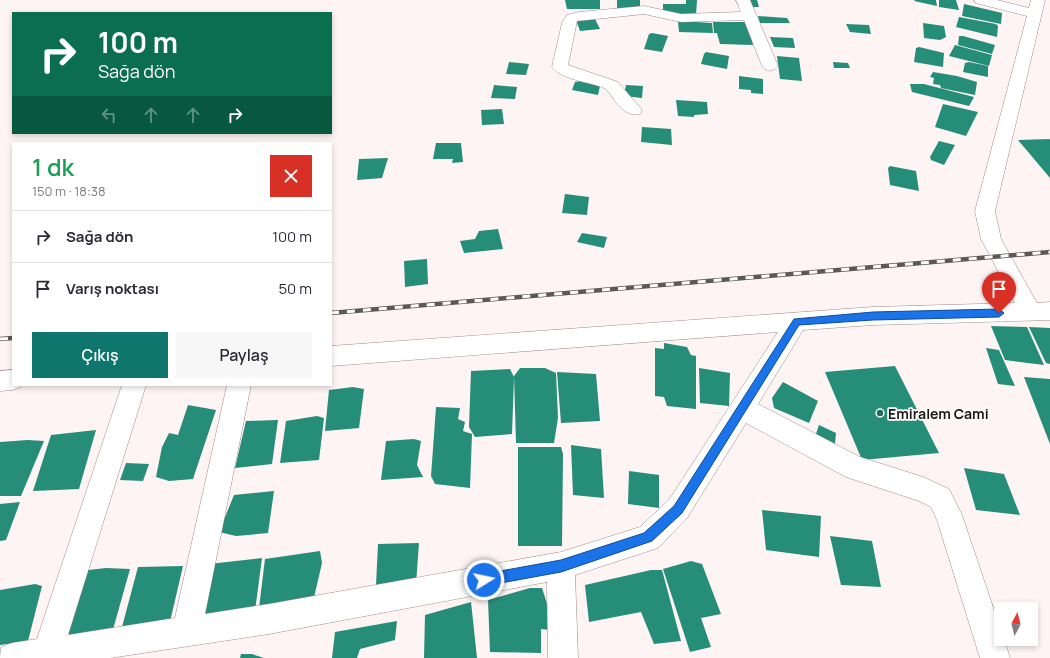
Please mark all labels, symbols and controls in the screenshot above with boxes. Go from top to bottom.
text: 100 m [98,23,178,61]
icon: right [32,28,84,80]
text: Sağa dön [98,59,175,83]
icon: left [98,104,120,126]
icon: ahead [140,104,162,126]
icon: ahead [182,104,204,126]
icon: right [224,104,246,126]
text: 1 dk [32,150,74,183]
button: close [270,155,312,197]
text: 150 m · 18:38 [32,182,106,200]
icon: right [32,226,54,248]
text: Sağa dön [66,226,133,247]
text: 100 m [272,226,312,247]
pin [982,272,1016,313]
icon: arrive [32,278,54,300]
text: Varış noktası [66,278,159,299]
text: 50 m [278,278,312,299]
icon: arrive [988,278,1010,300]
button: Çıkış [32,332,168,378]
button: Paylaş [176,332,312,378]
place label: Emiralem Cami [888,404,989,423]
marker: Emiralem Cami [875,408,885,418]
position arrow [463,559,505,601]
north arrow [994,602,1038,646]
map controls [994,602,1038,646]

